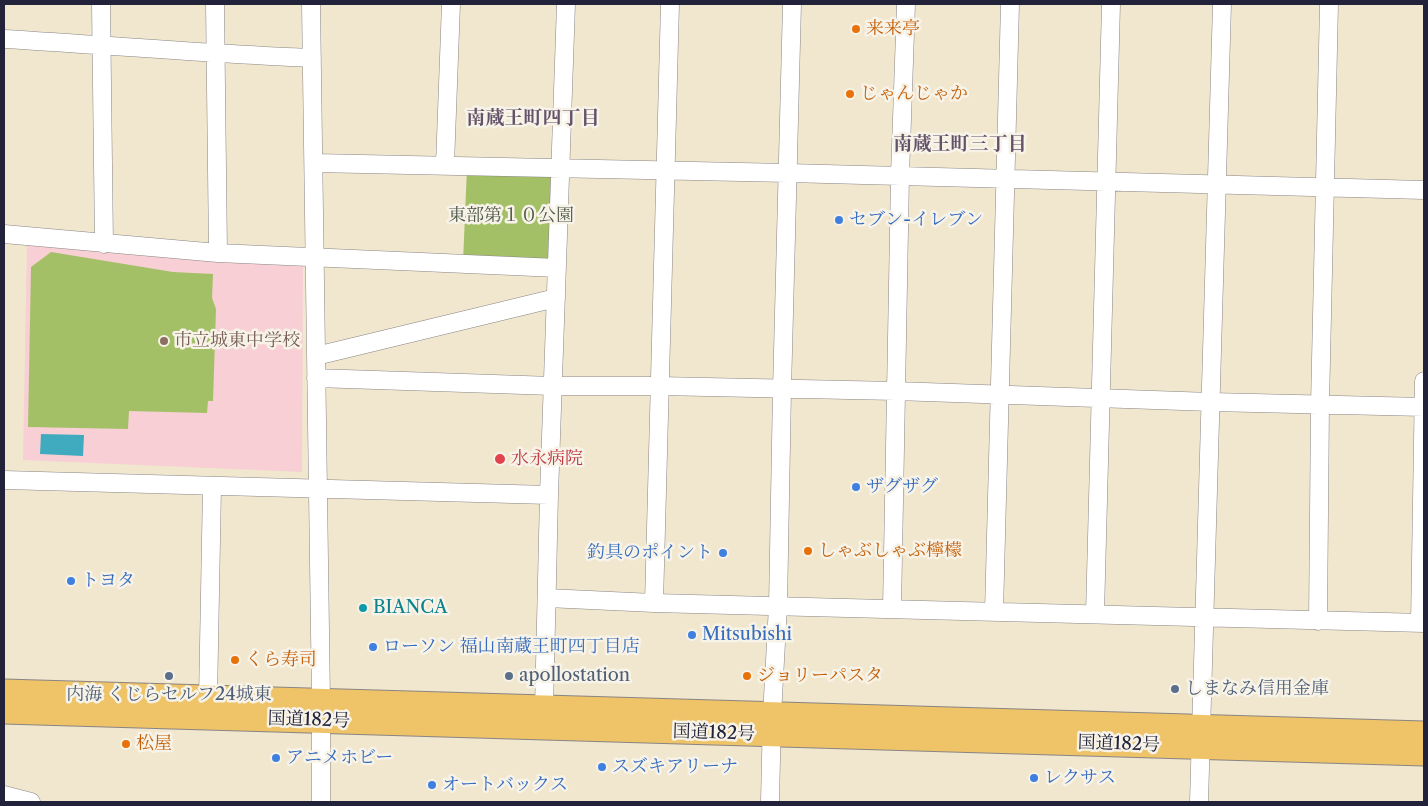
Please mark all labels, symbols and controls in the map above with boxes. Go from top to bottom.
place label: 来来亭 [866,18,920,40]
marker: 来来亭 [850,23,862,35]
place label: じゃんじゃか [860,83,968,105]
marker: じゃんじゃか [844,88,856,100]
district label: 南蔵王町四丁目 [467,108,599,130]
district label: 南蔵王町三丁目 [894,134,1026,156]
park label: 東部第１０公園 [448,205,574,227]
place label: セブン-イレブン [849,209,983,231]
marker: セブン-イレブン [833,214,845,226]
place label: 市立城東中学校 [174,330,300,352]
marker: 市立城東中学校 [158,335,170,347]
place label: 水永病院 [511,448,583,470]
marker: 水永病院 [493,452,507,466]
place label: ザグザグ [866,476,938,498]
marker: ザグザグ [850,481,862,493]
place label: しゃぶしゃぶ檸檬 [818,540,962,562]
place label: 釣具のポイント [587,542,713,564]
marker: しゃぶしゃぶ檸檬 [802,545,814,557]
marker: 釣具のポイント [717,547,729,559]
place label: トヨタ [81,570,135,592]
marker: トヨタ [65,575,77,587]
place label: BIANCA [373,597,448,619]
marker: BIANCA [357,602,369,614]
place label: Mitsubishi [702,624,792,646]
marker: Mitsubishi [686,629,698,641]
place label: ローソン 福山南蔵王町四丁目店 [383,636,640,658]
marker: ローソン 福山南蔵王町四丁目店 [367,641,379,653]
place label: くら寿司 [245,649,317,671]
marker: くら寿司 [229,654,241,666]
place label: apollostation [519,665,630,687]
place label: ジョリーパスタ [757,665,883,687]
marker: 内海 くじらセルフ24城東 [163,670,175,682]
marker: apollostation [503,670,515,682]
marker: ジョリーパスタ [741,670,753,682]
place label: しまなみ信用金庫 [1185,678,1329,700]
marker: しまなみ信用金庫 [1169,683,1181,695]
place label: 内海 くじらセルフ24城東 [66,684,272,706]
street label: 国道182号 [267,708,351,732]
street label: 国道182号 [672,721,756,745]
street label: 国道182号 [1077,732,1161,756]
place label: 松屋 [136,733,172,755]
marker: 松屋 [120,738,132,750]
place label: アニメホビー [286,747,393,769]
marker: アニメホビー [270,752,282,764]
place label: スズキアリーナ [612,756,738,778]
marker: スズキアリーナ [596,761,608,773]
place label: レクサス [1044,767,1116,789]
marker: レクサス [1028,772,1040,784]
place label: オートバックス [442,774,568,796]
marker: オートバックス [426,779,438,791]

